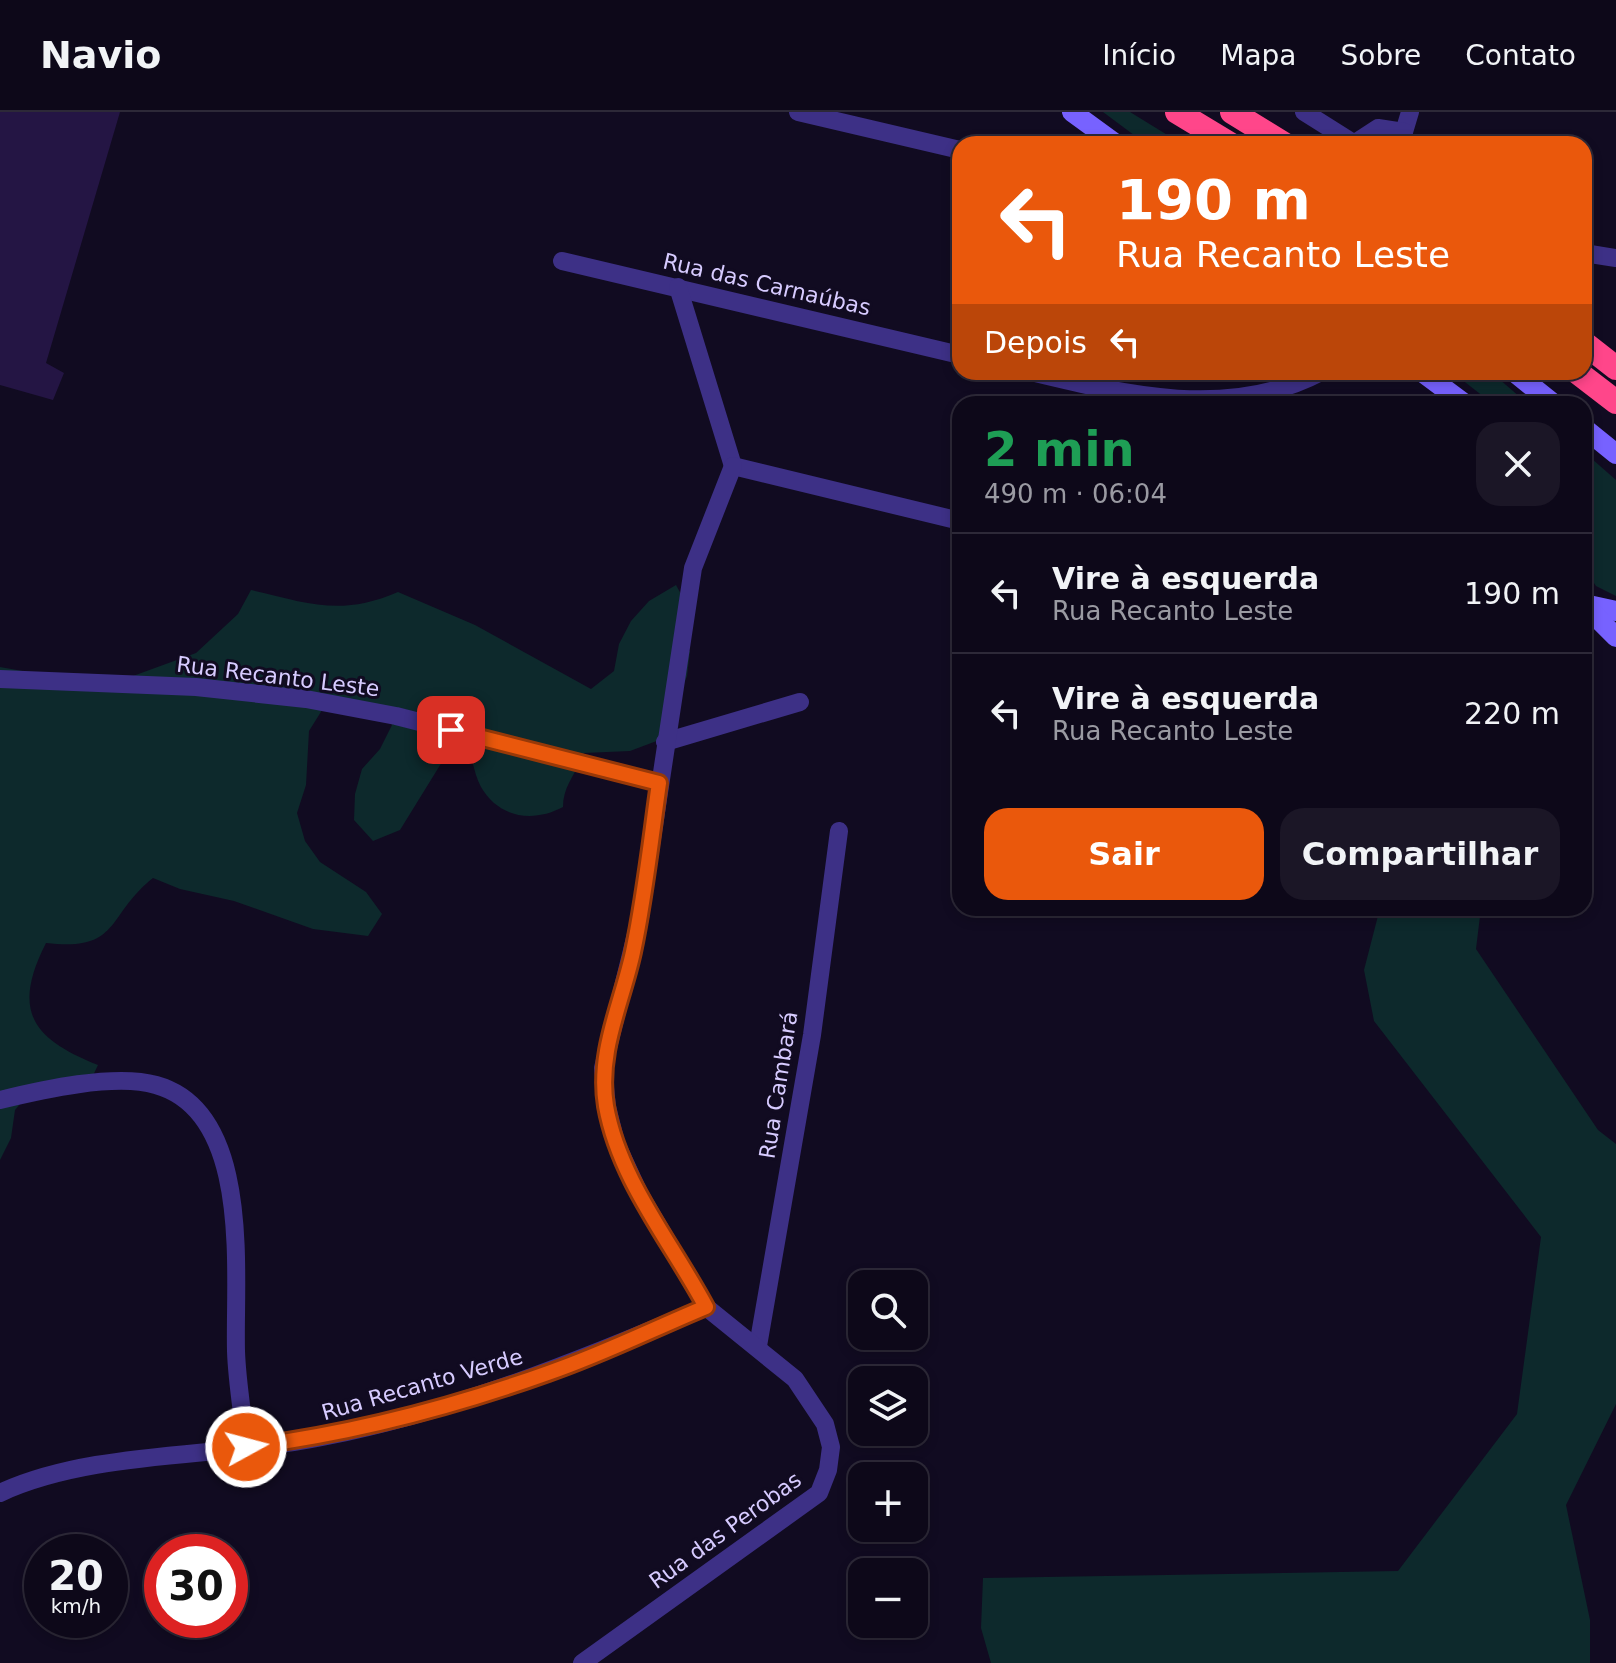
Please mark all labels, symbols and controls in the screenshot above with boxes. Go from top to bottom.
text: Navio [40,33,161,77]
text: Início [1102,39,1176,72]
text: Mapa [1220,39,1297,72]
text: Sobre [1341,39,1421,72]
text: Contato [1465,39,1576,72]
text: 190 m [1116,167,1311,232]
icon: left [984,168,1088,272]
text: Rua Recanto Leste [1116,234,1450,275]
street label: Rua das Carnaúbas [661,248,873,321]
icon: left [1103,320,1147,364]
text: Depois [984,325,1087,360]
text: 2 min [984,421,1135,477]
button: close [1476,422,1560,506]
text: 490 m · 06:04 [984,479,1167,509]
text: Vire à esquerda [1052,561,1319,596]
icon: left [984,571,1028,615]
text: 190 m [1464,576,1560,611]
text: Rua Recanto Leste [1052,596,1293,626]
street label: Rua Recanto Leste [175,652,381,701]
text: Vire à esquerda [1052,681,1319,716]
icon: left [984,691,1028,735]
pin [417,696,485,764]
text: 220 m [1464,696,1560,731]
icon: arrive [429,708,473,752]
text: Rua Recanto Leste [1052,716,1293,746]
button: Sair [984,808,1264,900]
button: Compartilhar [1280,808,1560,900]
street label: Rua Cambará [754,1010,802,1161]
map controls [848,1270,928,1638]
button: search [848,1270,928,1350]
street label: Rua Recanto Verde [319,1344,526,1425]
button: layers [848,1366,928,1446]
position arrow [204,1405,288,1489]
button: + [848,1462,928,1542]
street label: Rua das Perobas [644,1467,806,1594]
speed limit sign: 30 [144,1534,248,1638]
text: 20 [48,1553,104,1599]
button: − [848,1558,928,1638]
text: km/h [51,1594,101,1618]

